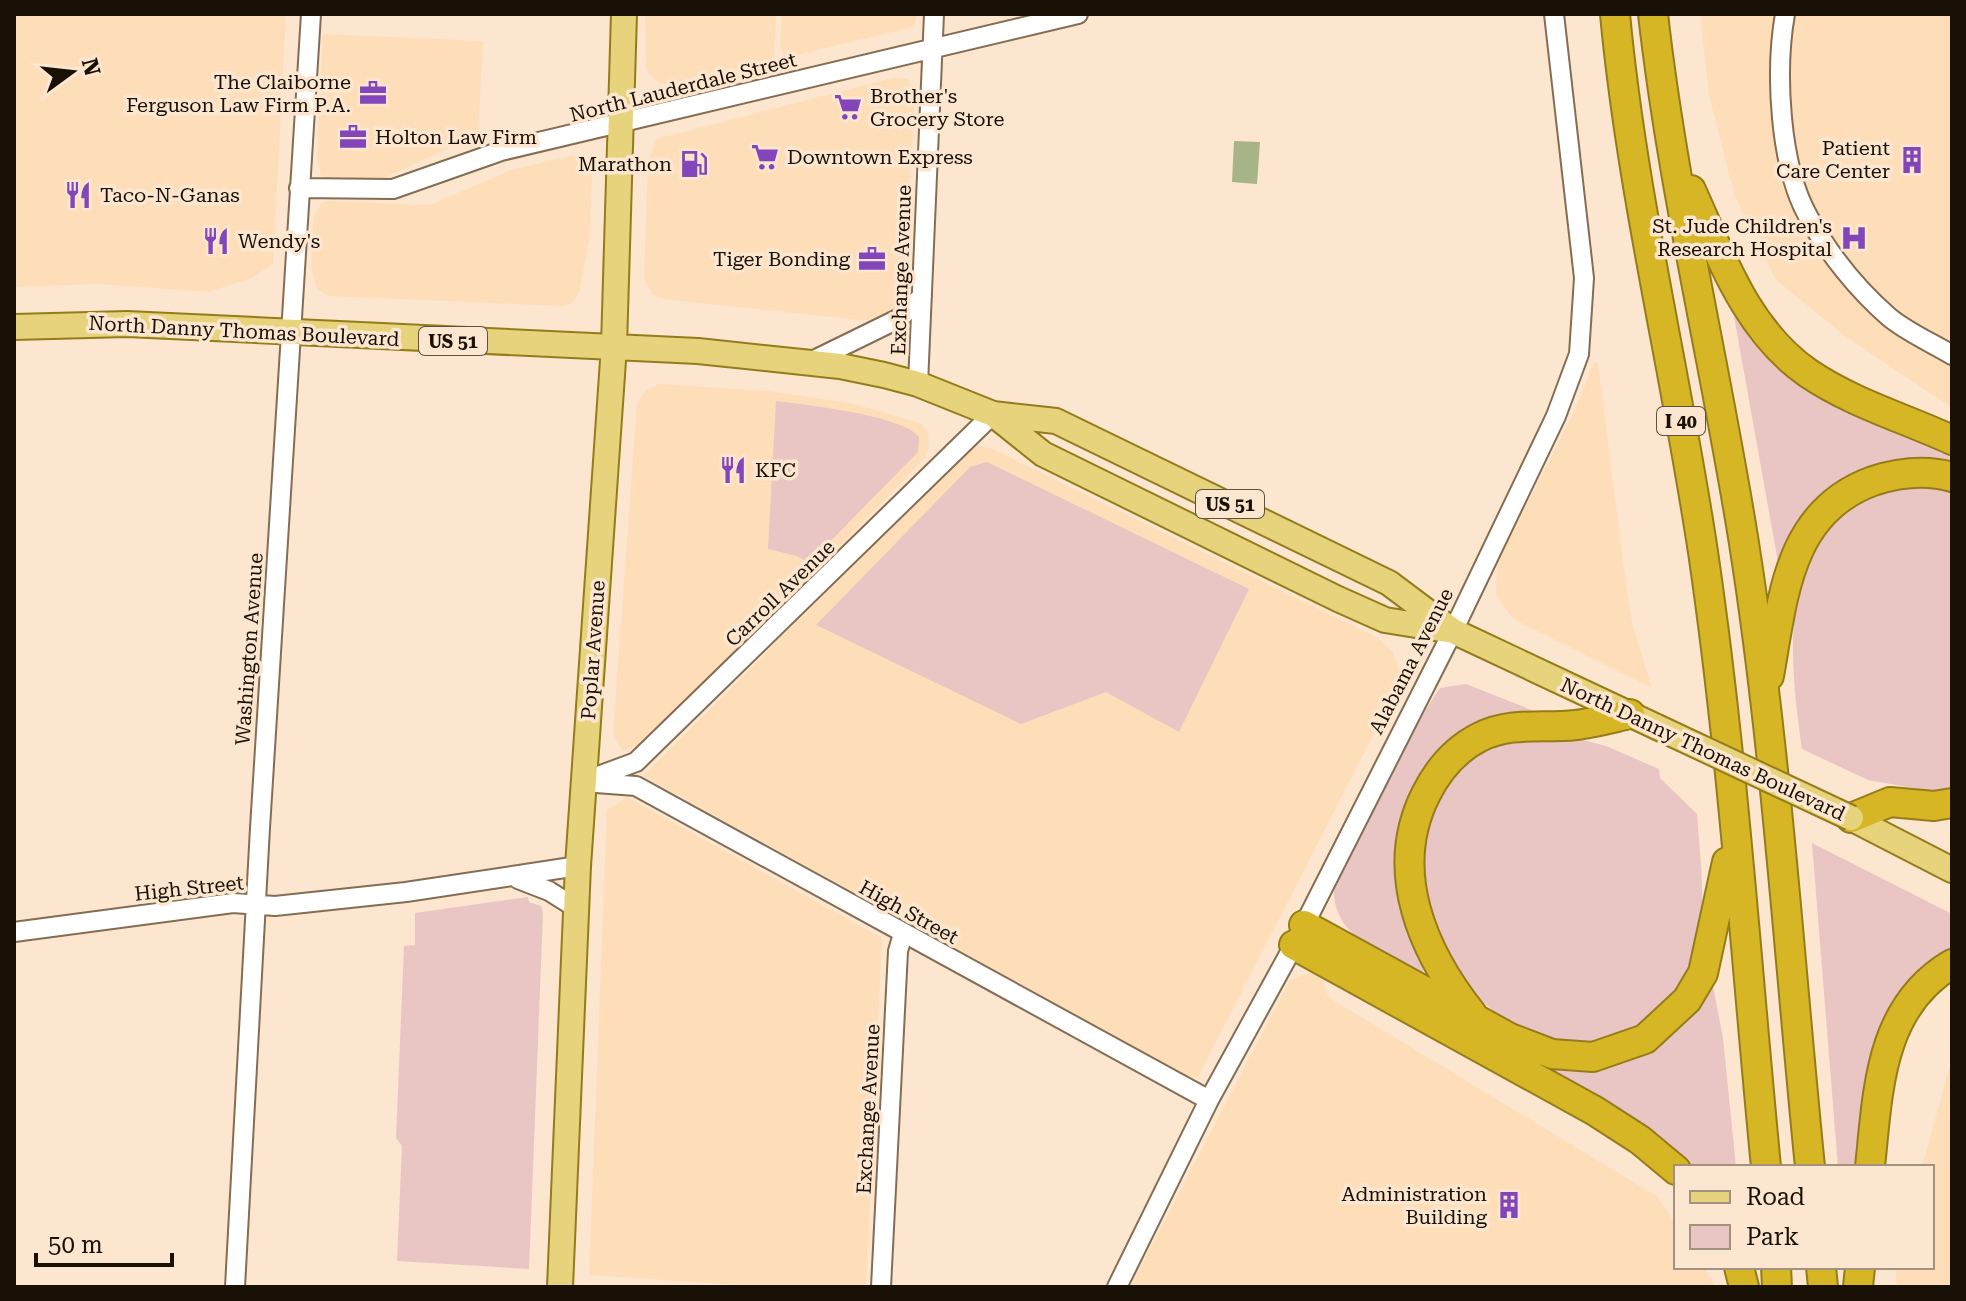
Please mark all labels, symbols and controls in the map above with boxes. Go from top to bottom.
north arrow [32,32,112,112]
street label: North Lauderdale Street [567,47,799,127]
text: N [77,56,105,78]
place label: The Claiborne Ferguson Law Firm P.A. [126,70,351,117]
office icon: The Claiborne Ferguson Law Firm P.A. [358,78,388,108]
place label: Brother's Grocery Store [870,84,1005,131]
supermarket icon: Brother's Grocery Store [833,92,863,122]
office icon: Holton Law Firm [338,122,368,152]
place label: Holton Law Firm [375,125,537,149]
place label: Patient Care Center [1776,136,1891,183]
supermarket icon: Downtown Express [750,142,780,172]
place label: Downtown Express [787,145,973,169]
building icon: Patient Care Center [1897,145,1927,175]
fuel station icon: Marathon [679,149,709,179]
place label: Marathon [578,152,672,176]
restaurant icon: Taco-N-Ganas [63,180,93,210]
place label: Taco-N-Ganas [100,183,240,207]
street label: Exchange Avenue [886,184,916,356]
place label: St. Jude Children's Research Hospital [1652,214,1832,261]
hospital icon: St. Jude Children's Research Hospital [1839,223,1869,253]
restaurant icon: Wendy's [201,226,231,256]
place label: Wendy's [238,229,320,253]
office icon: Tiger Bonding [857,244,887,274]
place label: Tiger Bonding [713,247,851,271]
street label: North Danny Thomas Boulevard [88,311,400,351]
road number: US 51 [419,327,487,355]
road number: I 40 [1657,407,1705,435]
restaurant icon: KFC [718,455,748,485]
place label: KFC [755,458,796,482]
road number: US 51 [1196,490,1264,518]
street label: Carroll Avenue [720,535,840,651]
street label: Washington Avenue [230,552,268,746]
street label: Poplar Avenue [576,579,610,721]
street label: Alabama Avenue [1364,584,1458,738]
street label: North Danny Thomas Boulevard [1557,672,1849,826]
street label: High Street [133,870,245,906]
street label: High Street [855,875,963,949]
street label: Exchange Avenue [852,1023,884,1195]
legend [1674,1165,1934,1269]
place label: Administration Building [1342,1182,1488,1229]
text: Road [1746,1183,1805,1211]
building icon: Administration Building [1494,1190,1524,1220]
scale bar [36,1217,172,1267]
text: Park [1746,1223,1799,1251]
text: 50 m [48,1231,103,1259]

